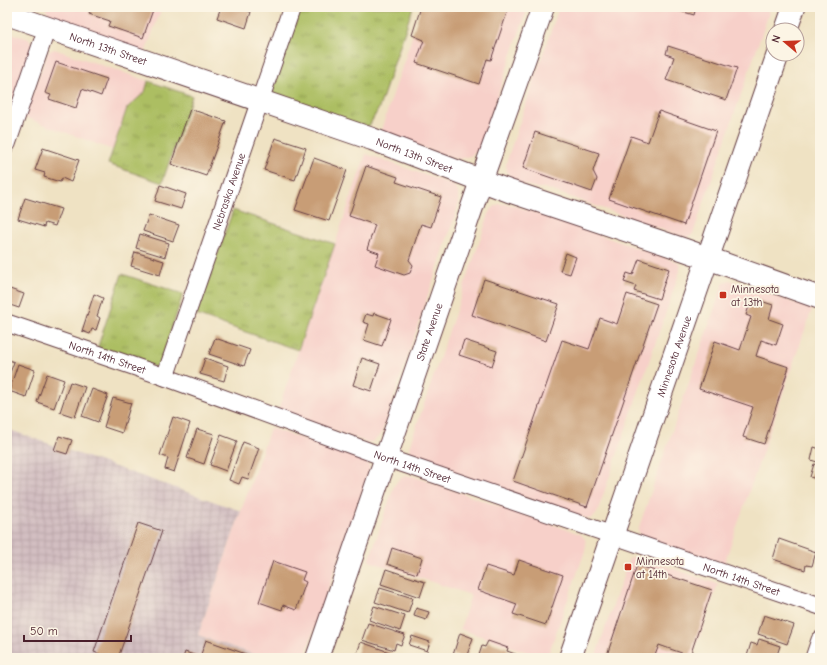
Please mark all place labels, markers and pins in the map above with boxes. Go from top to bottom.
place label: Minnesota at 13th [731,283,779,309]
marker: Minnesota at 13th [718,290,728,300]
place label: Minnesota at 14th [636,555,684,581]
marker: Minnesota at 14th [623,562,633,572]

